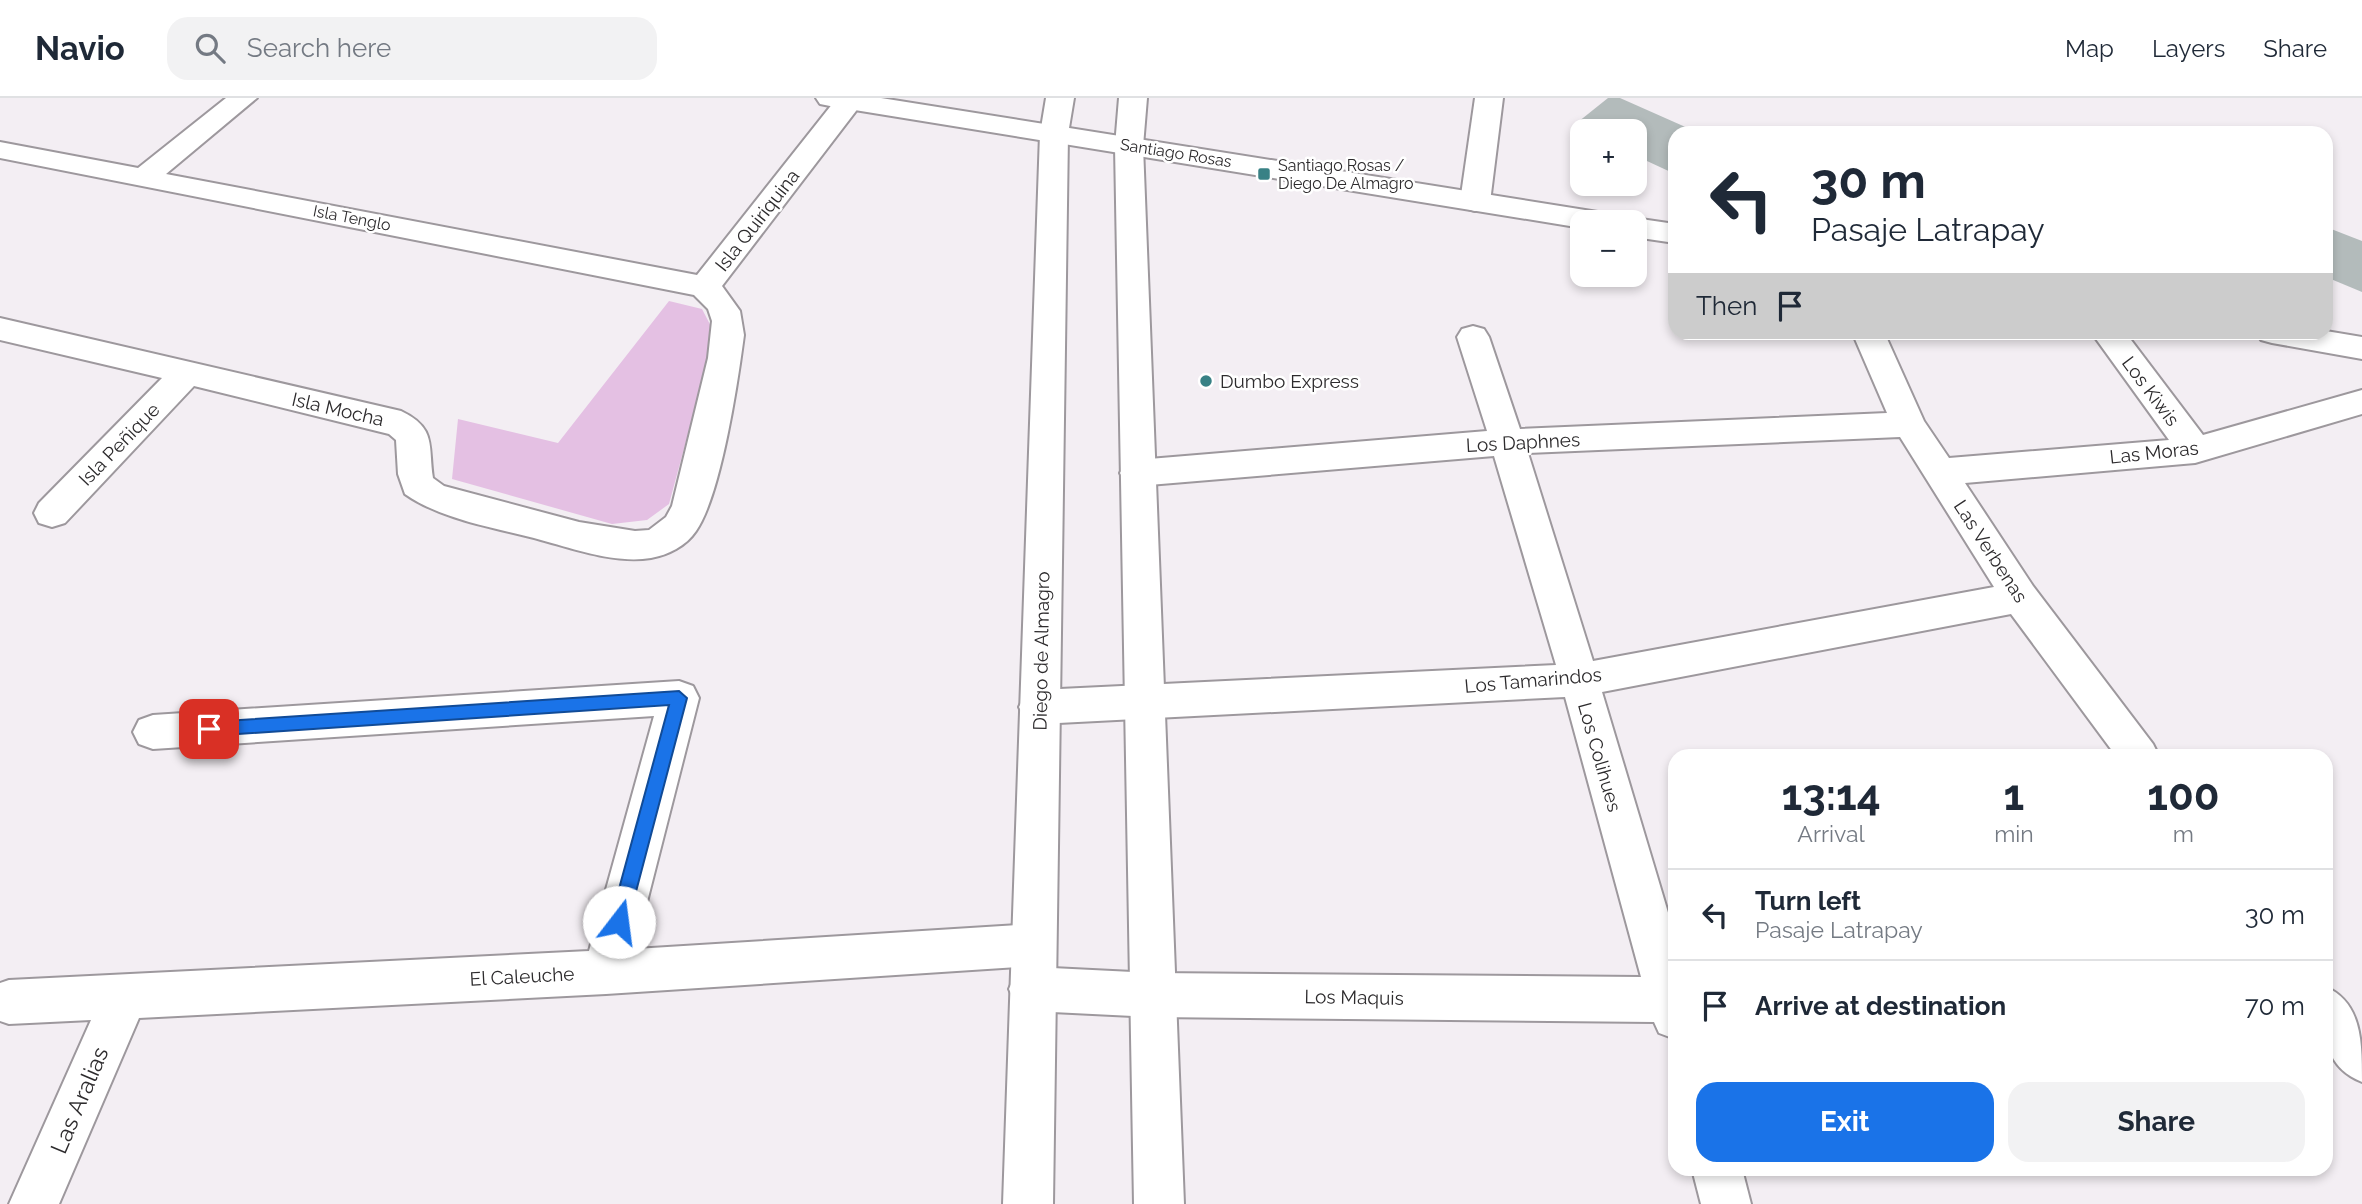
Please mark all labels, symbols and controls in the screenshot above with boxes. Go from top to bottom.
search box [167,17,657,80]
text: Navio [35,29,125,68]
icon: search [191,29,229,67]
text: Search here [247,33,391,63]
text: Map [2065,34,2114,63]
text: Layers [2152,34,2225,63]
text: Share [2263,34,2327,63]
map controls [1570,119,1647,287]
button: + [1570,119,1647,196]
street label: Santiago Rosas [1119,135,1233,171]
text: 30 m [1811,152,1926,209]
icon: left [1696,154,1787,245]
place label: Santiago Rosas / Diego De Almagro [1278,156,1414,193]
street label: Isla Quiriquina [710,165,804,275]
marker: Santiago Rosas / Diego De Almagro [1256,166,1272,182]
street label: Isla Tenglo [312,201,392,235]
button: − [1570,210,1647,287]
text: Pasaje Latrapay [1811,211,2045,248]
icon: arrive [1771,287,1809,325]
text: Then [1696,291,1757,321]
street label: Los Kiwis [2118,352,2184,430]
place label: Dumbo Express [1220,370,1359,392]
marker: Dumbo Express [1198,373,1214,389]
street label: Isla Mocha [290,388,386,430]
street label: Isla Peñique [74,398,164,490]
street label: Los Daphnes [1465,428,1581,456]
street label: Las Moras [2108,436,2200,468]
street label: Las Verbenas [1950,496,2032,606]
street label: Diego de Almagro [1029,571,1053,731]
street label: Los Tamarindos [1463,663,1603,697]
pin [179,699,239,759]
street label: Los Colihues [1574,700,1626,814]
icon: arrive [190,710,228,748]
text: 13:14 [1781,771,1881,820]
text: 1 [2004,771,2024,820]
text: 100 [2147,771,2220,820]
text: Arrival [1797,820,1865,847]
text: min [1994,820,2034,847]
text: m [2173,820,2194,847]
position arrow [582,885,656,959]
text: Turn left [1755,886,1861,916]
icon: left [1696,896,1734,934]
text: 30 m [2245,900,2305,930]
text: Pasaje Latrapay [1755,916,1923,943]
street label: El Caleuche [469,962,575,990]
street label: Los Maquis [1304,985,1404,1009]
icon: arrive [1696,987,1734,1025]
text: Arrive at destination [1755,991,2006,1021]
text: 70 m [2245,991,2305,1021]
street label: Las Aralias [44,1043,114,1157]
button: Exit [1696,1082,1994,1162]
button: Share [2008,1082,2305,1162]

